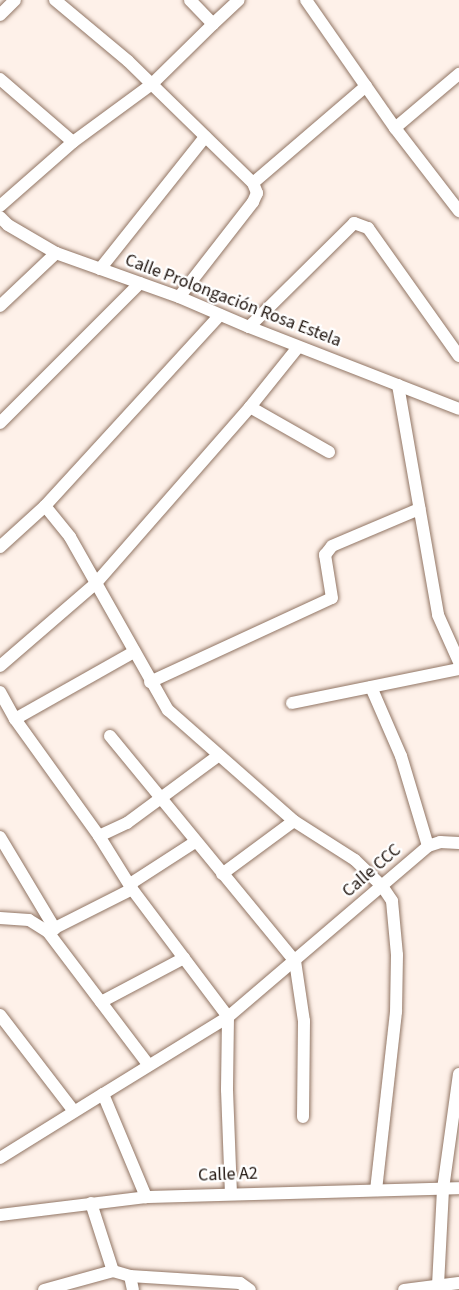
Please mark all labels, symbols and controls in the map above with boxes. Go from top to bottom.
street label: Calle Prolongación Rosa Estela [122,250,344,352]
street label: Calle CCC [338,840,406,902]
street label: Calle A2 [198,1163,258,1187]

